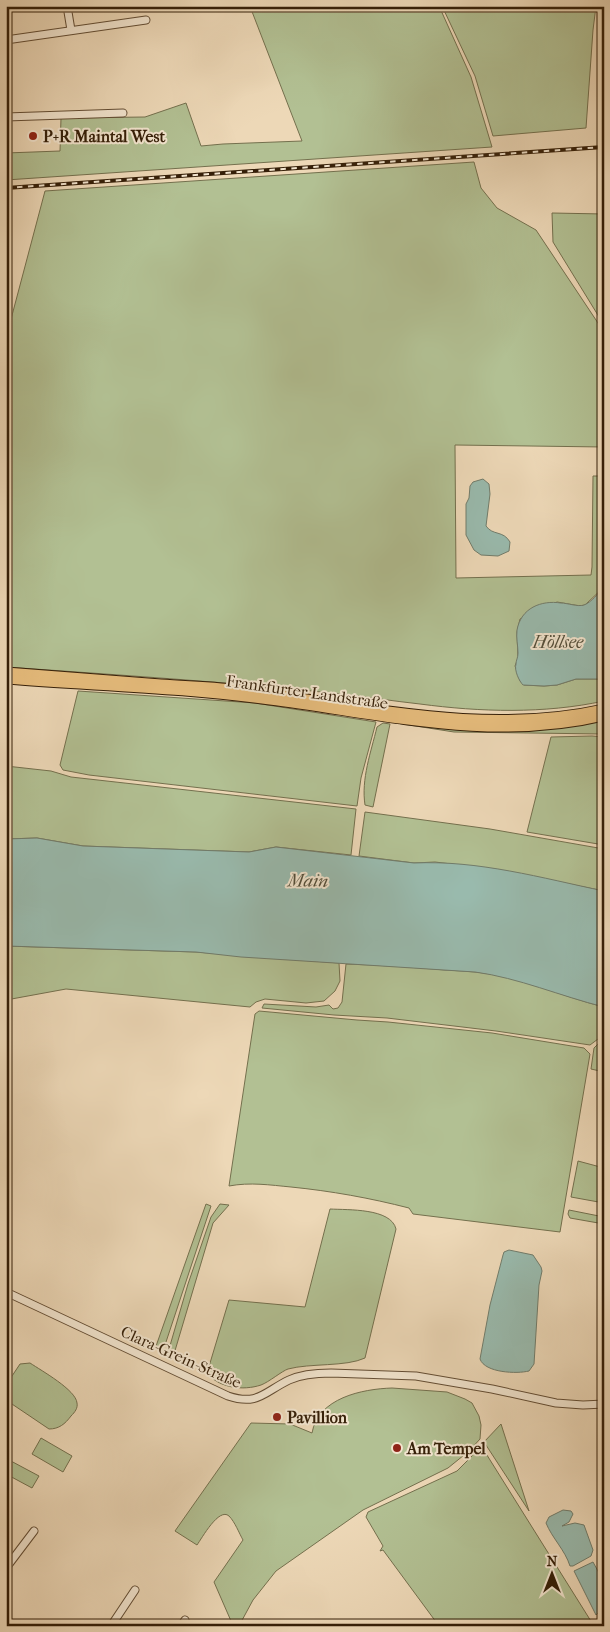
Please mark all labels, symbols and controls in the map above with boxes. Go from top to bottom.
place label: P+R Maintal West [43,127,165,146]
marker: P+R Maintal West [27,130,39,142]
water label: Höllsee [532,632,584,653]
street label: Frankfurter Landstraße [225,671,389,713]
water label: Main [286,870,328,892]
street label: Clara-Grein-Straße [118,1322,244,1392]
place label: Pavillion [287,1408,348,1427]
marker: Pavillion [271,1411,283,1423]
place label: Am Tempel [406,1439,486,1459]
marker: Am Tempel [391,1442,403,1454]
north arrow [528,1550,578,1600]
text: N [547,1553,558,1570]

